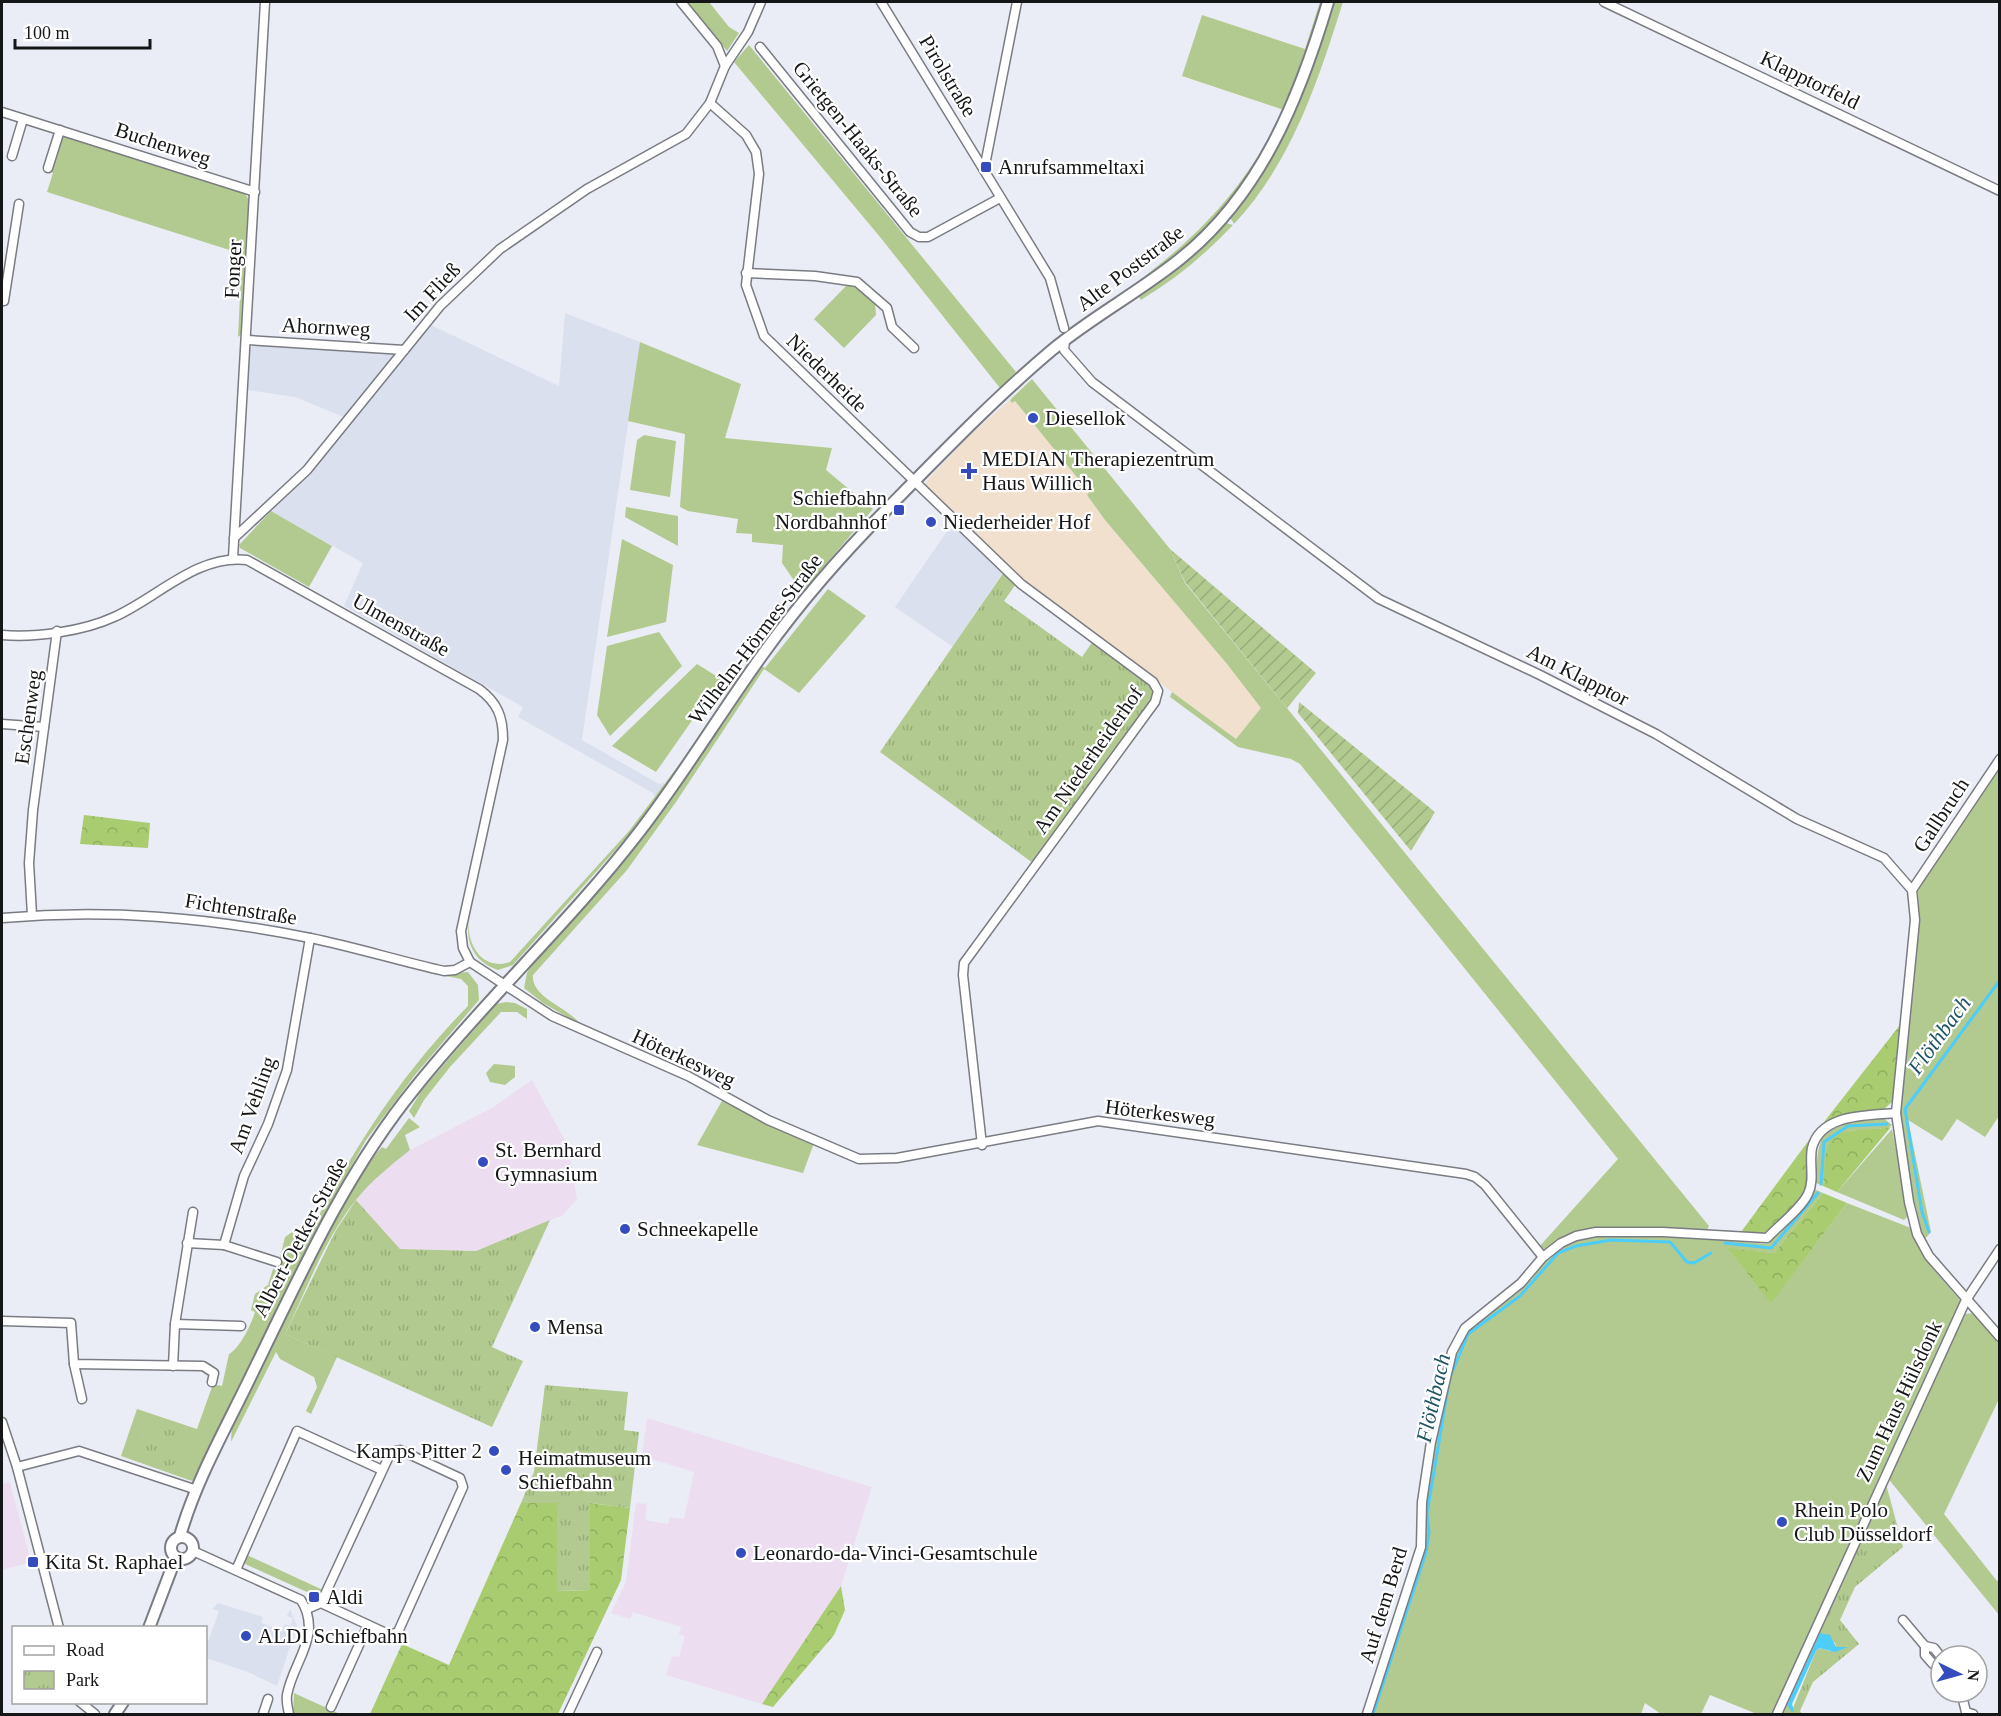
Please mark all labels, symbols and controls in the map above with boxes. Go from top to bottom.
scale bar [15,12,150,50]
text: 100 m [24,23,70,43]
street label: Pirolstraße [914,31,982,121]
street label: Klapptorfeld [1757,46,1864,115]
street label: Grietgen-Haaks-Straße [788,56,928,222]
street label: Buchenweg [112,117,214,171]
place label: Anrufsammeltaxi [998,155,1145,179]
marker: Anrufsammeltaxi [979,160,993,174]
street label: Alte Poststraße [1072,220,1188,316]
street label: Fonger [219,239,247,299]
street label: Im Fließ [399,258,465,326]
street label: Ahornweg [281,313,371,341]
street label: Niederheide [782,329,872,417]
place label: Diesellok [1045,406,1126,430]
marker: Diesellok [1026,411,1040,425]
place label: MEDIAN Therapiezentrum Haus Willich [982,447,1214,495]
marker: MEDIAN Therapiezentrum Haus Willich [960,462,978,480]
place label: Schiefbahn Nordbahnhof [775,486,887,534]
marker: Schiefbahn Nordbahnhof [892,503,906,517]
place label: Niederheider Hof [943,510,1091,534]
marker: Niederheider Hof [924,515,938,529]
street label: Wilhelm-Hörmes-Straße [683,549,827,729]
street label: Ulmenstraße [348,588,454,662]
street label: Am Klapptor [1523,639,1633,711]
street label: Eschenweg [9,667,47,766]
street label: Am Niederheiderhof [1028,682,1148,838]
street label: Gallbruch [1908,773,1974,857]
street label: Fichtenstraße [183,888,299,930]
water label: Flöthbach [1902,991,1976,1080]
street label: Höterkesweg [629,1024,740,1092]
street label: Am Vehling [223,1053,281,1157]
street label: Höterkesweg [1104,1094,1217,1132]
place label: St. Bernhard Gymnasium [495,1138,602,1186]
street label: Albert-Oetker-Straße [248,1153,352,1321]
marker: St. Bernhard Gymnasium [476,1155,490,1169]
place label: Schneekapelle [637,1217,758,1241]
marker: Schneekapelle [618,1222,632,1236]
place label: Mensa [547,1315,604,1339]
street label: Zum Haus Hülsdonk [1851,1316,1947,1485]
marker: Mensa [528,1320,542,1334]
water label: Flöthbach [1410,1351,1455,1446]
place label: Kamps Pitter 2 [356,1439,482,1463]
marker: Kamps Pitter 2 [487,1444,501,1458]
place label: Heimatmuseum Schiefbahn [518,1446,651,1494]
marker: Heimatmuseum Schiefbahn [499,1463,513,1477]
place label: Rhein Polo Club Düsseldorf [1794,1498,1932,1546]
marker: Rhein Polo Club Düsseldorf [1775,1515,1789,1529]
place label: Leonardo-da-Vinci-Gesamtschule [753,1541,1037,1565]
street label: Auf dem Berd [1354,1544,1412,1666]
marker: Leonardo-da-Vinci-Gesamtschule [734,1546,748,1560]
place label: Kita St. Raphael [45,1550,183,1574]
marker: Kita St. Raphael [26,1555,40,1569]
place label: Aldi [326,1585,364,1609]
marker: Aldi [307,1590,321,1604]
place label: ALDI Schiefbahn [258,1624,408,1648]
legend [12,1626,207,1704]
marker: ALDI Schiefbahn [239,1629,253,1643]
text: Road [66,1640,104,1660]
north arrow [1929,1644,1989,1704]
text: N [1964,1669,1982,1682]
text: Park [66,1670,99,1690]

